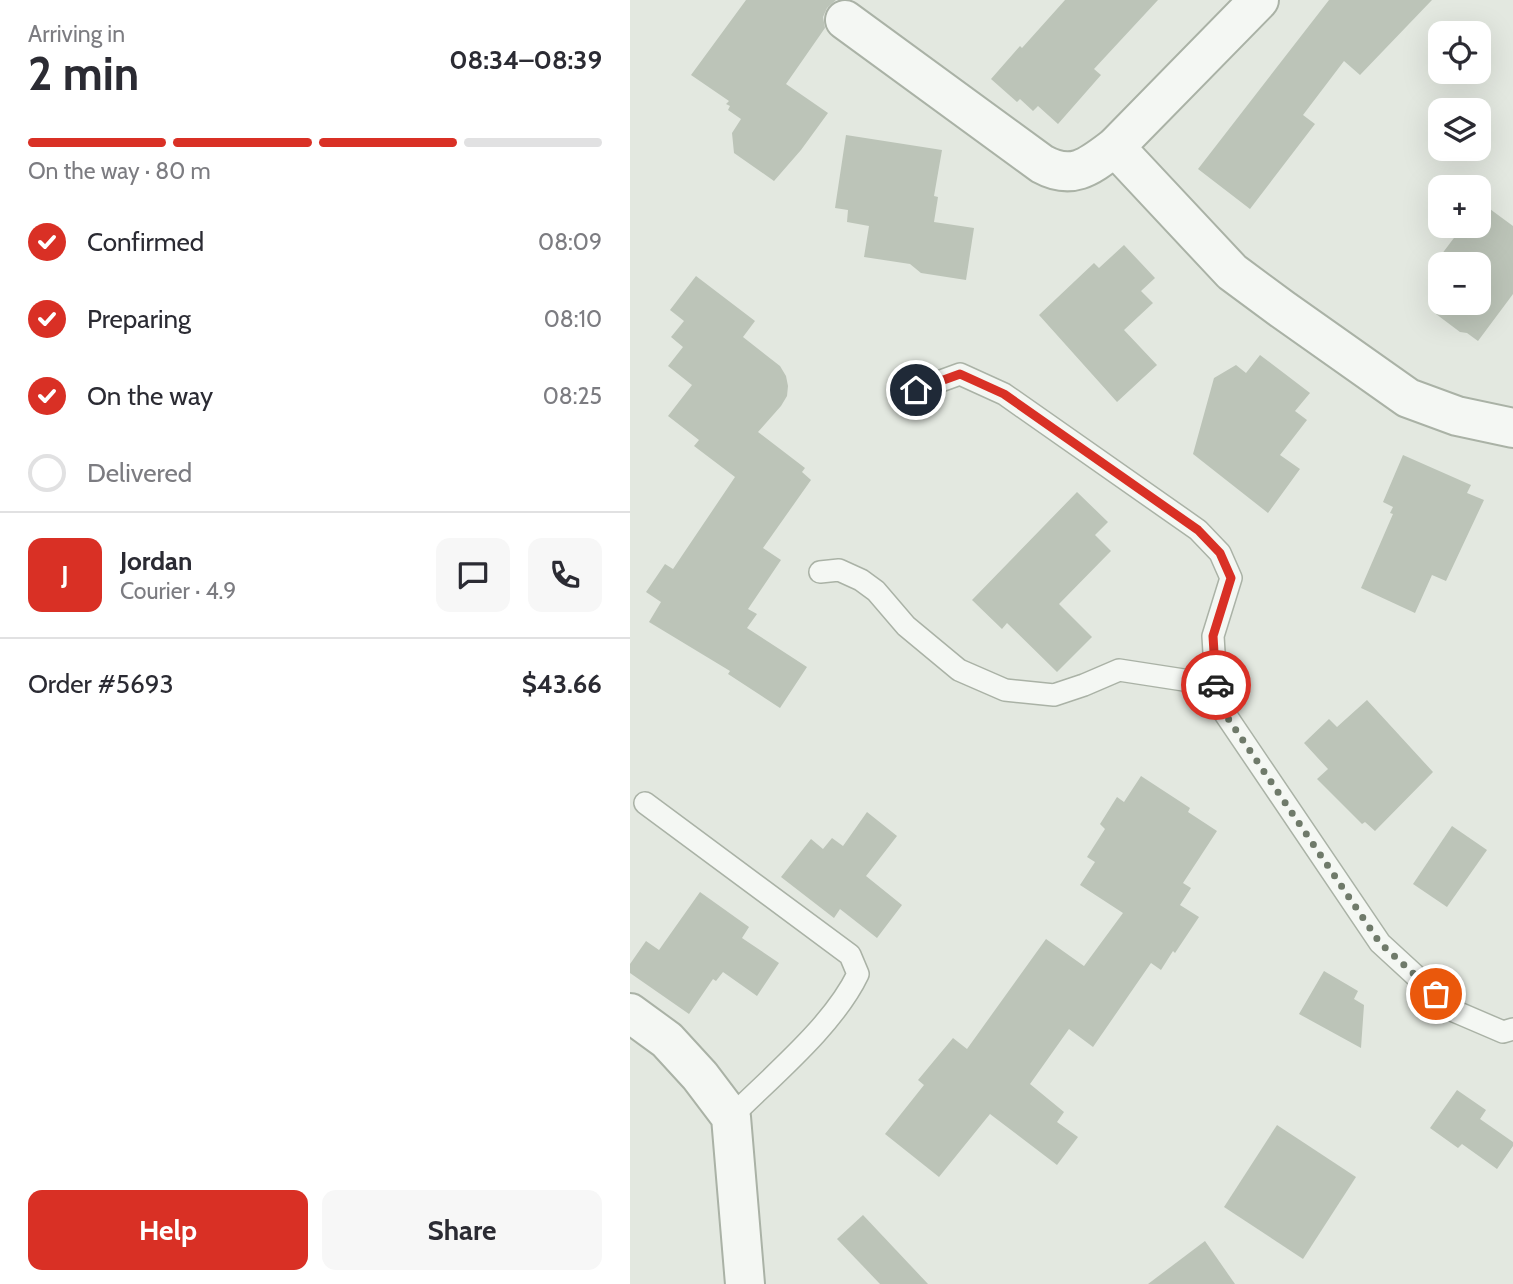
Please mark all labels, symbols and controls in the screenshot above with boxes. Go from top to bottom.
text: Arriving in [28,20,125,48]
map controls [1428,21,1491,315]
button: locate [1428,21,1491,84]
text: 08:34–08:39 [449,44,602,76]
text: 2 min [28,46,139,102]
button: layers [1428,98,1491,161]
text: On the way · 80 m [28,157,211,185]
button: + [1428,175,1491,238]
icon: check [28,223,66,261]
text: Confirmed [87,226,204,258]
text: 08:09 [538,228,602,256]
button: − [1428,252,1491,315]
icon: check [28,300,66,338]
text: Preparing [87,303,191,335]
text: 08:10 [544,305,602,333]
pin [886,360,946,420]
icon: home [897,371,935,409]
icon: check [28,377,66,415]
text: On the way [87,380,213,412]
text: 08:25 [543,382,602,410]
text: Delivered [87,457,192,489]
button: chat [436,538,510,612]
button: phone [528,538,602,612]
text: Jordan [120,545,192,577]
text: J [61,559,69,591]
text: Courier · 4.9 [120,577,236,605]
courier [1181,650,1251,720]
icon: car [1197,666,1235,704]
text: Order #5693 [28,668,174,700]
text: $43.66 [522,668,602,700]
pin [1406,964,1466,1024]
icon: bag [1417,975,1455,1013]
button: Help [28,1190,308,1270]
button: Share [322,1190,602,1270]

